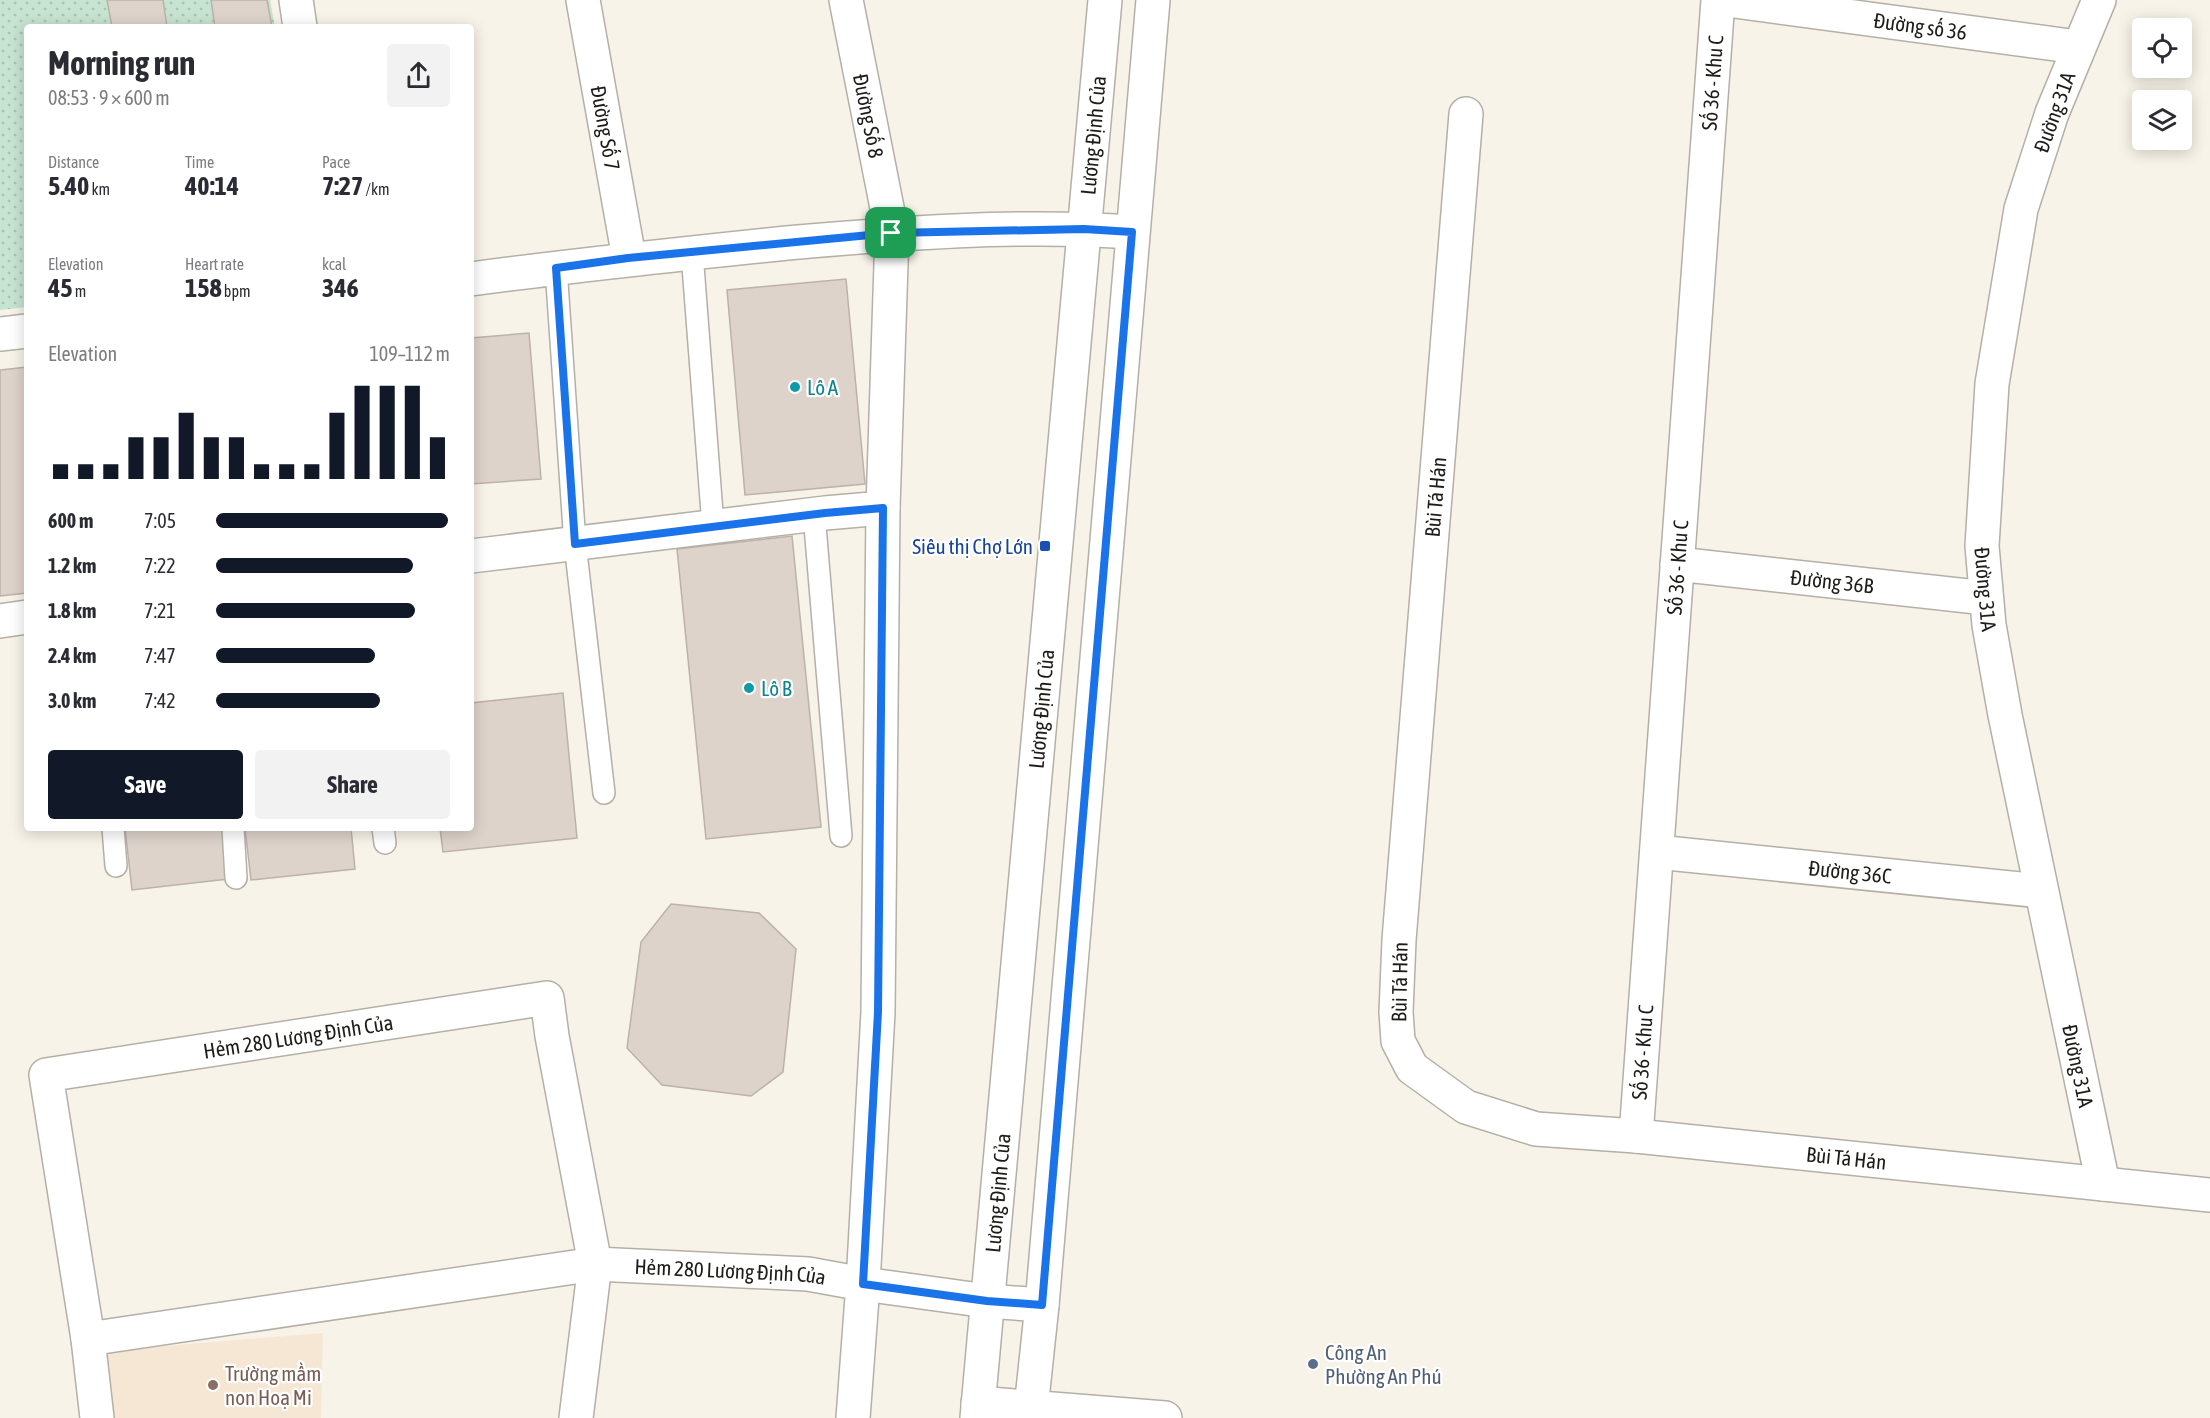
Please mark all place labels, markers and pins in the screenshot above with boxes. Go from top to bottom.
pin [865,207,916,258]
place label: Lô A [807,375,839,399]
marker: Lô A [788,380,802,394]
place label: Siêu thị Chợ Lớn [912,534,1033,558]
marker: Siêu thị Chợ Lớn [1038,539,1052,553]
place label: Lô B [761,676,792,700]
marker: Lô B [742,681,756,695]
place label: Công An Phường An Phú [1325,1340,1442,1388]
marker: Công An Phường An Phú [1306,1357,1320,1371]
place label: Trường mầm non Hoạ Mi [225,1361,321,1409]
marker: Trường mầm non Hoạ Mi [206,1378,220,1392]

